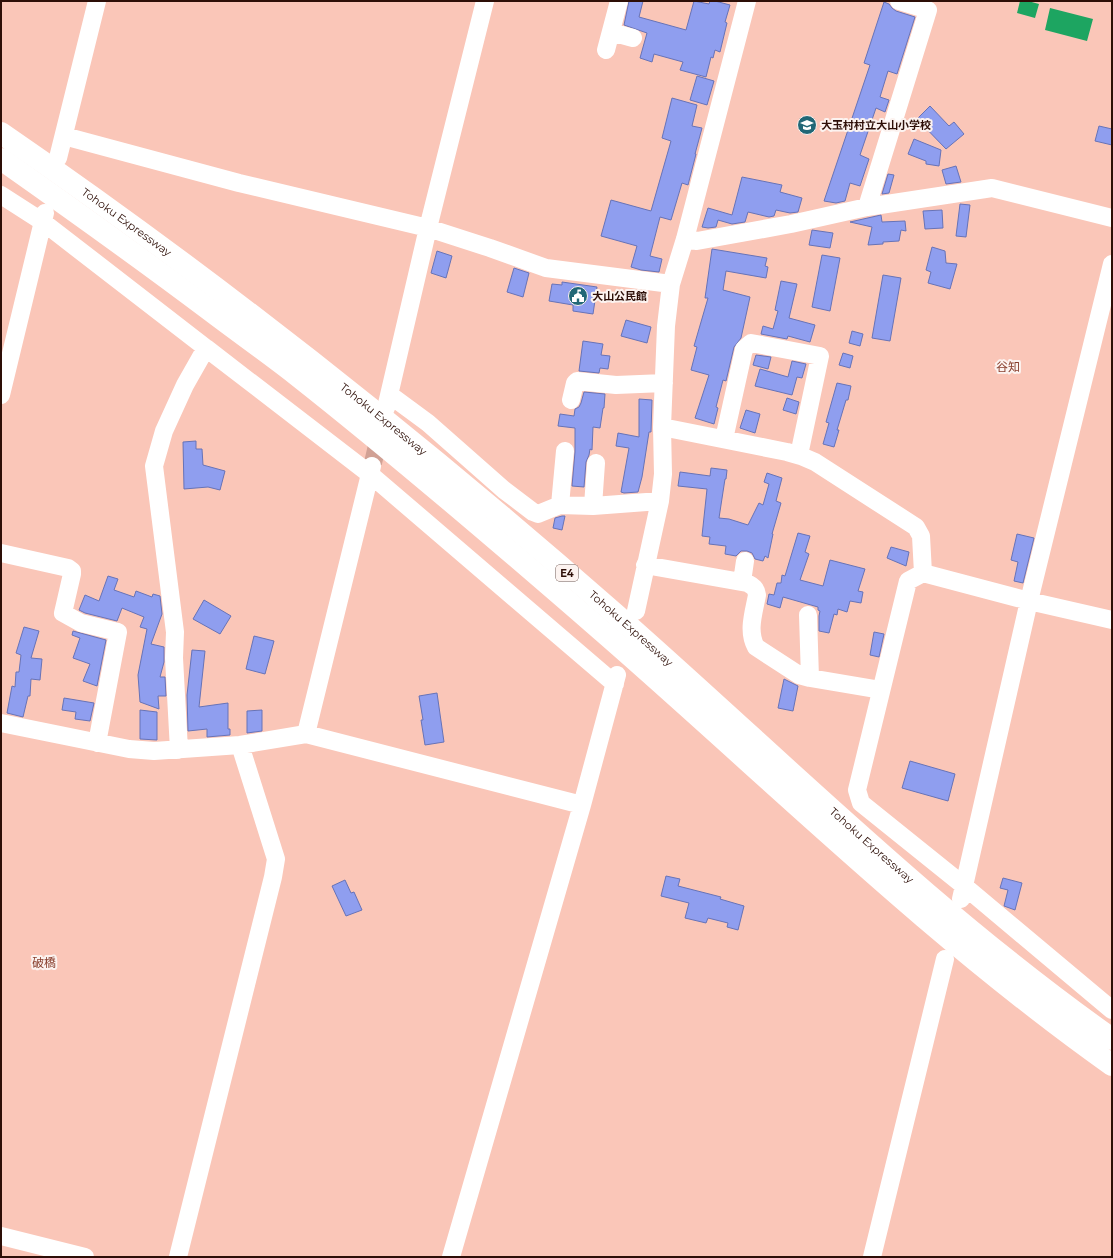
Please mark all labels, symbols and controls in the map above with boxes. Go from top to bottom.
school or university icon: 大玉村村立大山小学校 [796,114,818,136]
place label: 大玉村村立大山小学校 [821,118,931,132]
street label: Tohoku Expressway [79,185,174,259]
public building icon: 大山公民館 [567,285,589,307]
place label: 大山公民館 [592,289,647,303]
district label: 谷知 [996,359,1020,374]
street label: Tohoku Expressway [337,380,430,458]
road number: E4 [556,565,578,581]
street label: Tohoku Expressway [586,587,676,669]
street label: Tohoku Expressway [827,804,917,886]
district label: 破橋 [32,955,56,970]

